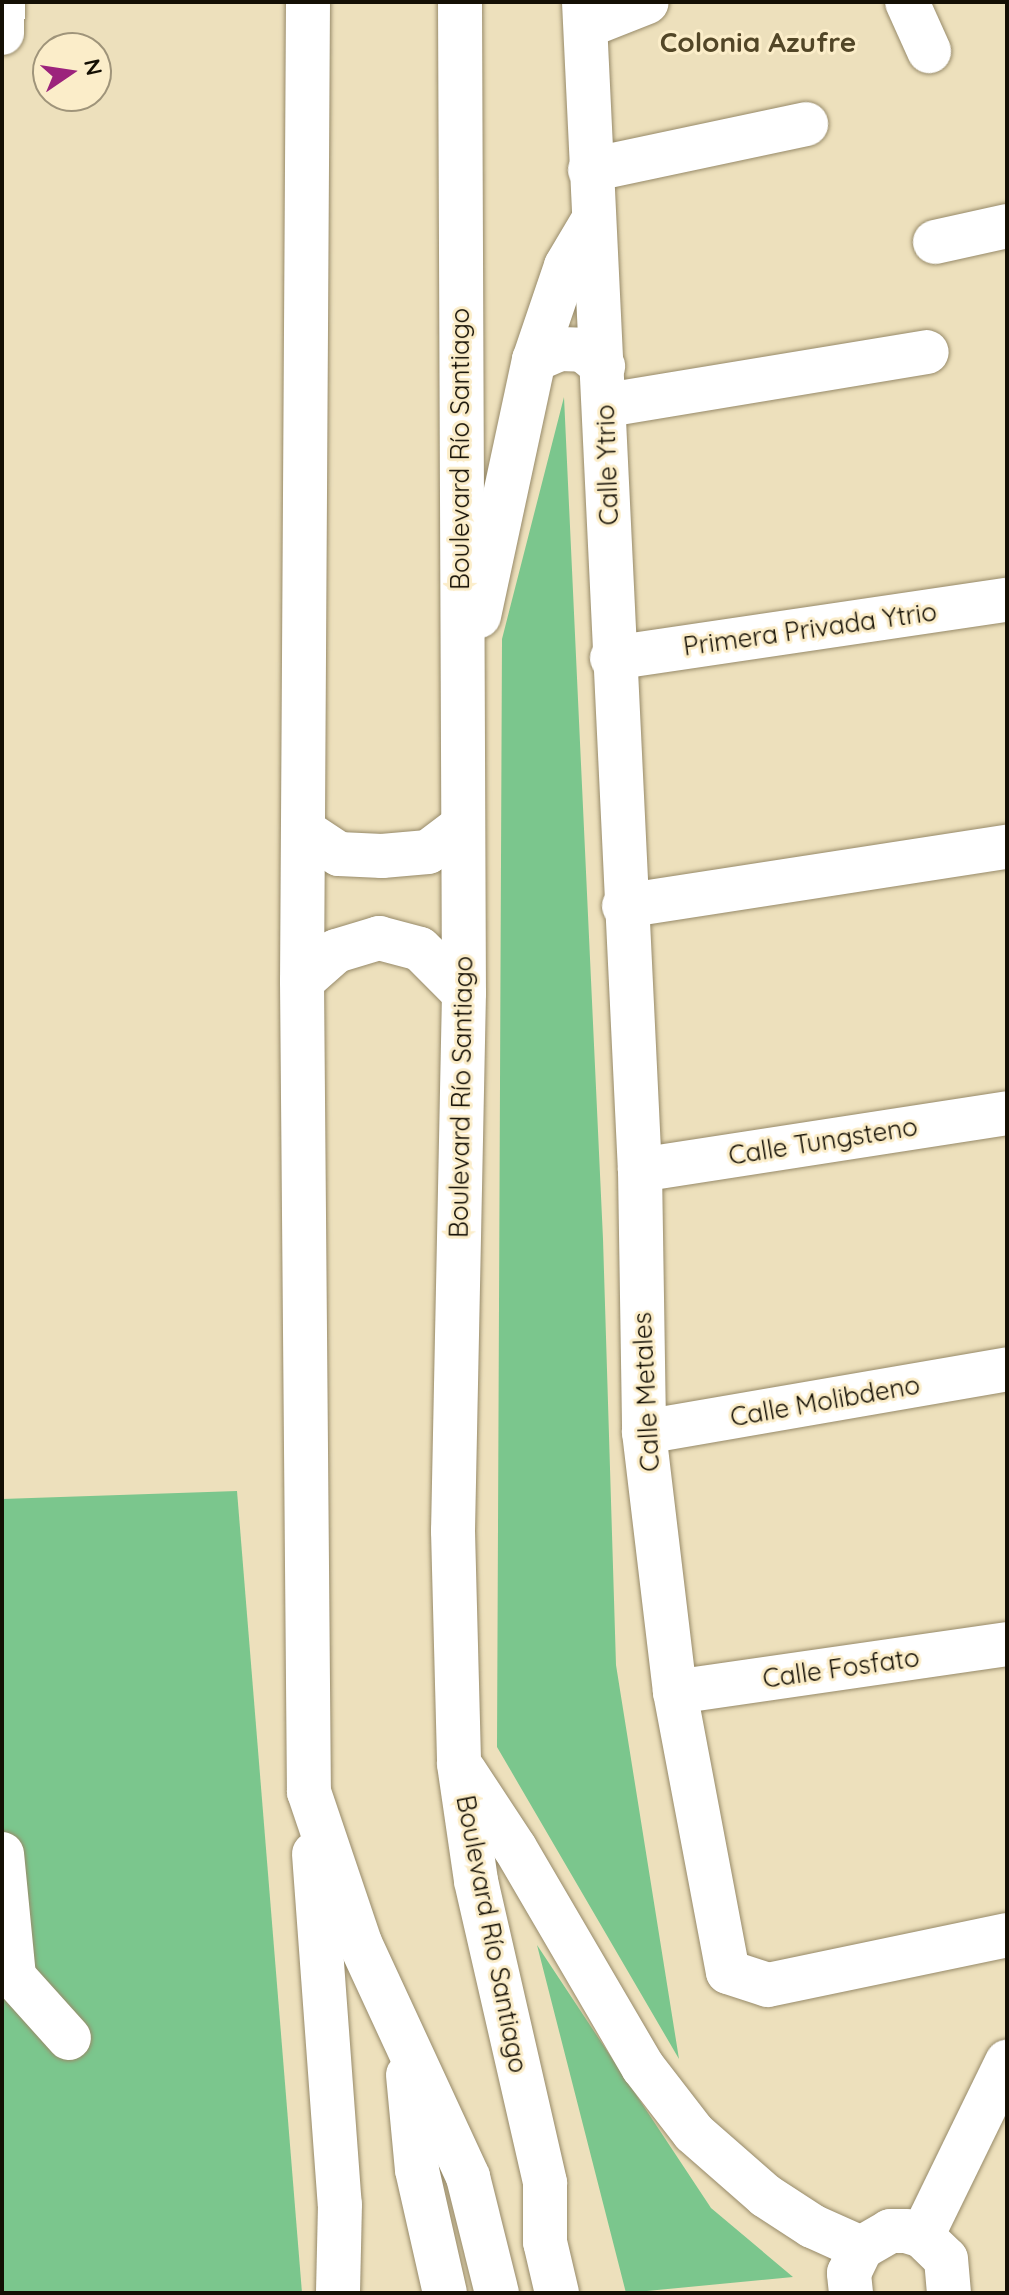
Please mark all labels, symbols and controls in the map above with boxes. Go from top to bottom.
district label: Colonia Azufre [660,25,856,59]
north arrow [32,32,112,112]
text: N [78,56,109,78]
street label: Boulevard Río Santiago [444,308,476,590]
street label: Calle Ytrio [589,404,625,526]
street label: Primera Privada Ytrio [681,596,939,662]
street label: Boulevard Río Santiago [443,956,479,1238]
street label: Calle Tungsteno [726,1111,920,1171]
street label: Calle Metales [626,1311,666,1473]
street label: Calle Molibdeno [728,1369,922,1433]
street label: Calle Fosfato [761,1642,921,1694]
street label: Boulevard Río Santiago [450,1793,534,2075]

